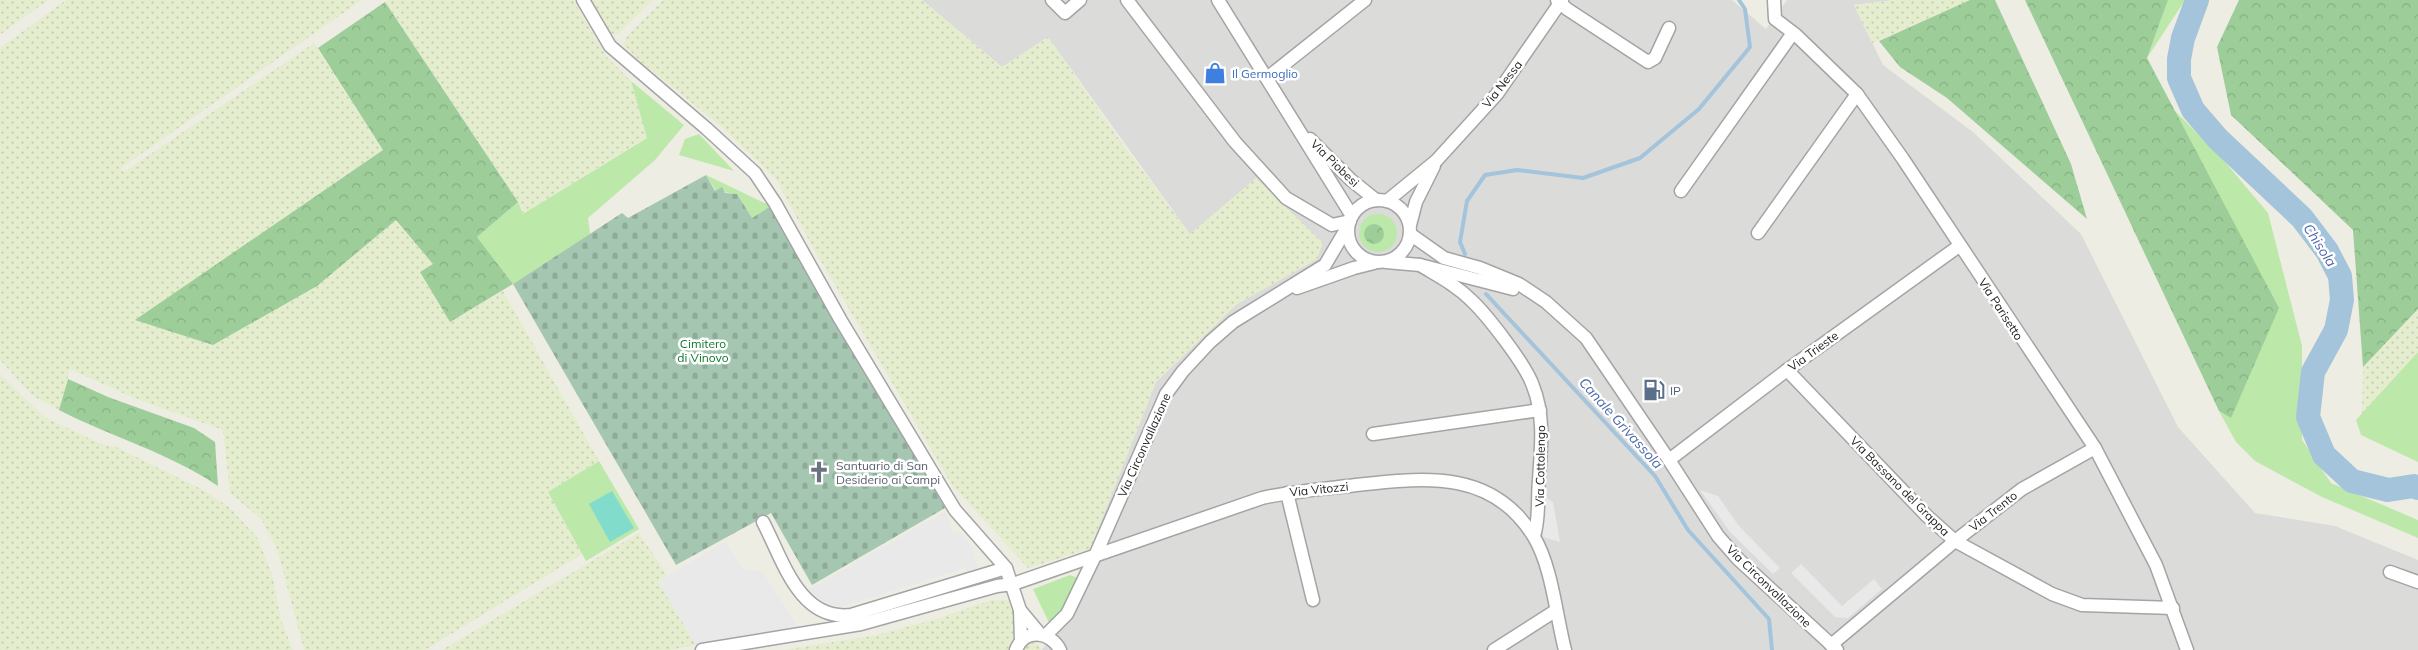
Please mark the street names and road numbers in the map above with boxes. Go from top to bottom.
street label: Via Nessa [1479,57,1525,111]
street label: Via Piobesi [1308,136,1362,190]
street label: Via Parisetto [1975,275,2027,343]
street label: Via Trieste [1785,328,1841,374]
street label: Via Circonvallazione [1114,391,1174,499]
street label: Via Cottolengo [1532,425,1548,507]
street label: Via Bassano del Grappa [1847,433,1953,539]
street label: Via Vitozzi [1289,478,1349,500]
street label: Via Trento [1966,488,2020,534]
street label: Via Circonvallazione [1723,542,1815,630]

